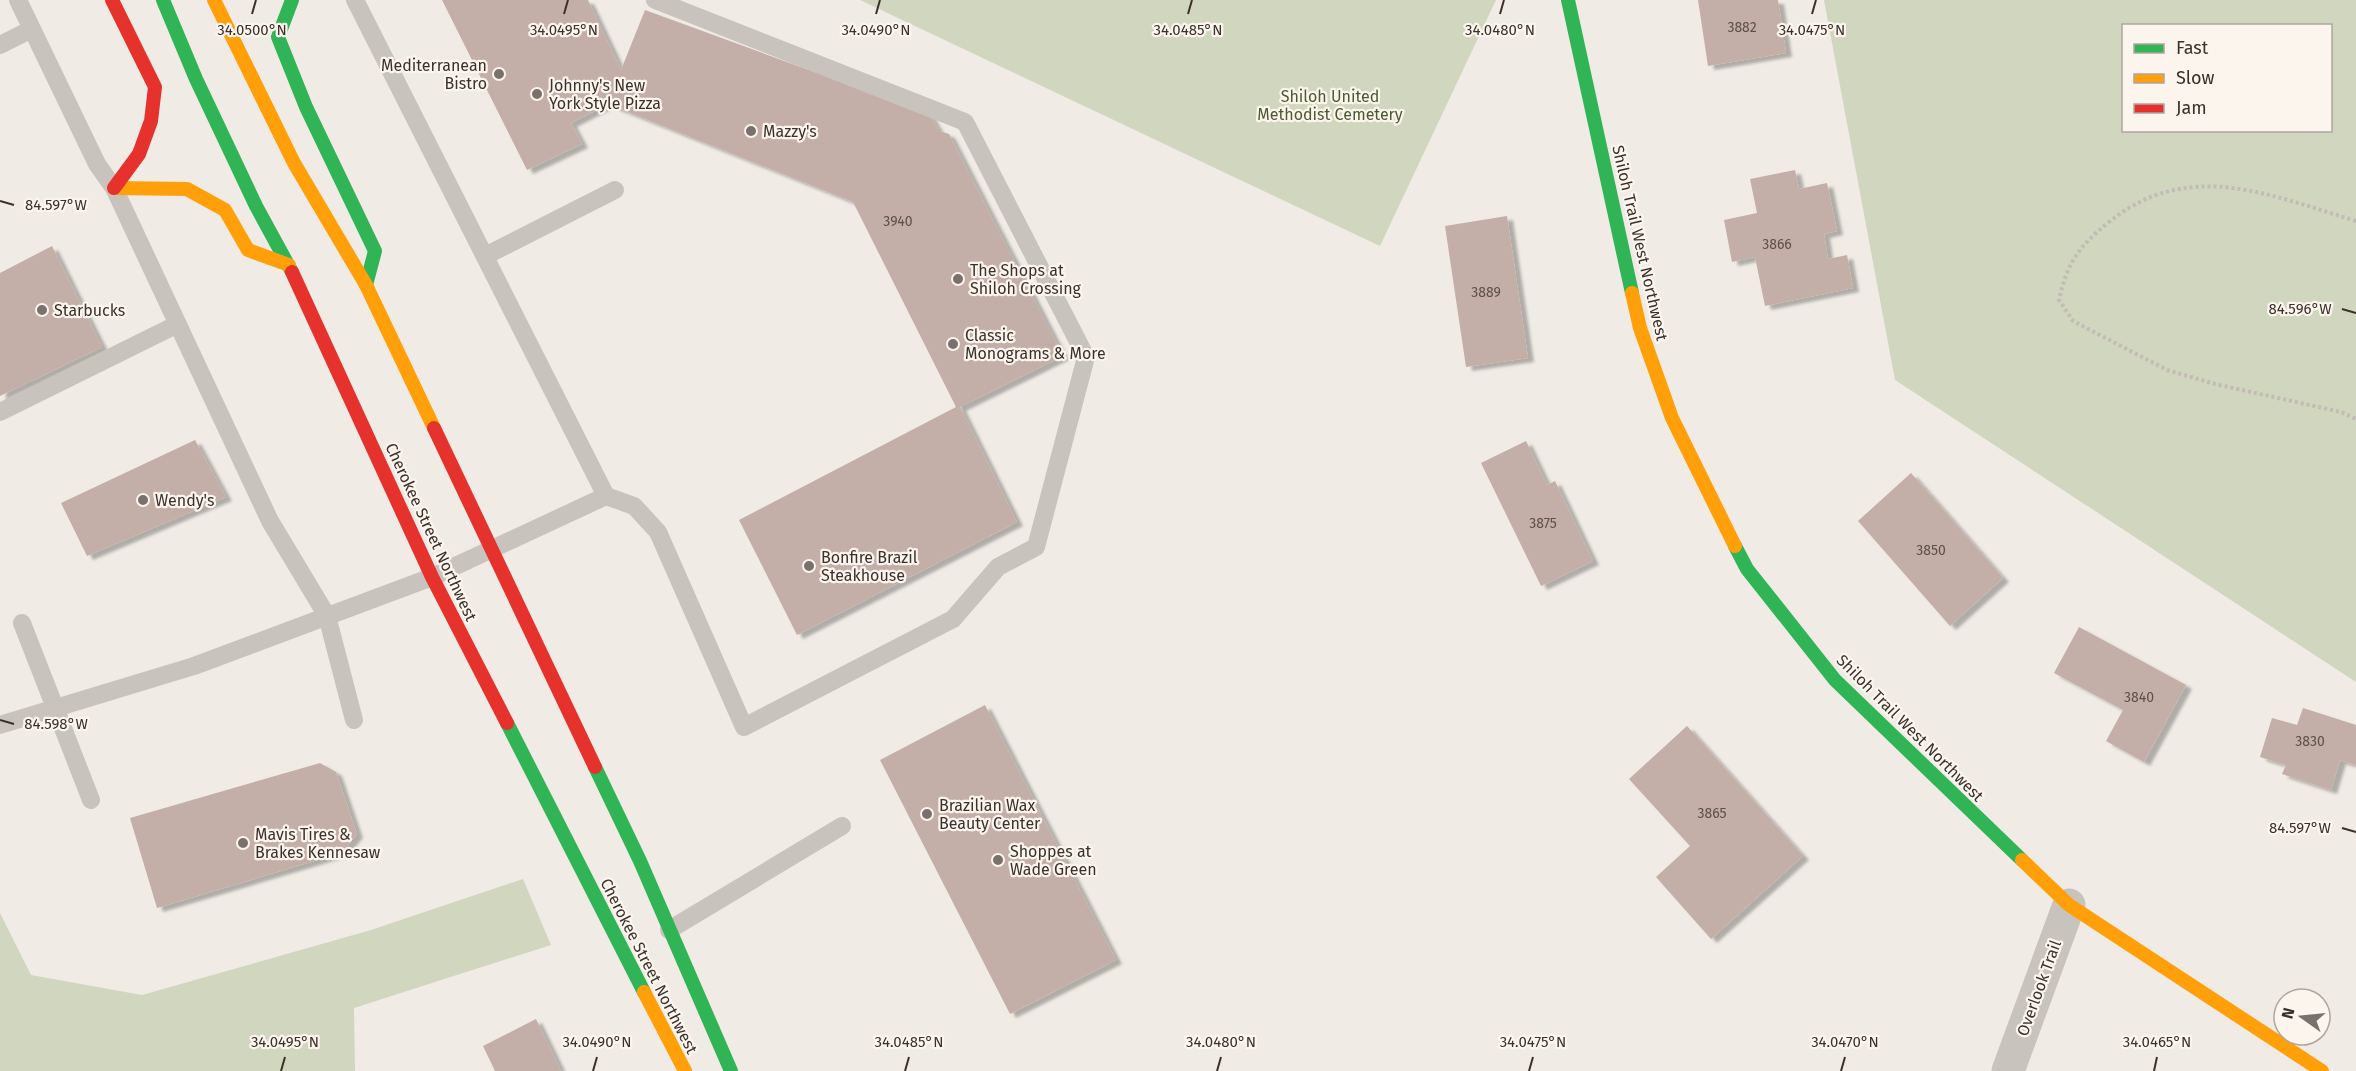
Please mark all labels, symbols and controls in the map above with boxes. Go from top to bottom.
house number: 3882 [1727,19,1757,36]
text: 34.0500°N [217,21,287,39]
text: 34.0495°N [530,21,598,39]
text: 34.0490°N [841,21,911,39]
text: 34.0485°N [1154,21,1222,39]
text: 34.0480°N [1465,21,1535,39]
text: 34.0475°N [1779,21,1845,39]
legend [2122,24,2332,132]
text: Fast [2176,37,2209,59]
place label: Mediterranean Bistro [381,56,487,93]
marker: Mediterranean Bistro [492,67,506,81]
text: Slow [2176,67,2215,89]
place label: Johnny's New York Style Pizza [549,76,661,113]
marker: Johnny's New York Style Pizza [530,87,544,101]
park label: Shiloh United Methodist Cemetery [1257,87,1403,124]
text: Jam [2176,97,2207,119]
place label: Mazzy's [763,122,817,141]
marker: Mazzy's [744,124,758,138]
street label: Shiloh Trail West Northwest [1608,143,1672,343]
text: 84.597°W [25,196,88,214]
house number: 3940 [883,213,913,230]
house number: 3866 [1762,236,1792,253]
place label: The Shops at Shiloh Crossing [970,261,1082,298]
marker: The Shops at Shiloh Crossing [951,272,965,286]
house number: 3889 [1471,284,1501,301]
text: 84.596°W [2268,300,2332,318]
place label: Starbucks [54,301,125,320]
marker: Starbucks [35,303,49,317]
place label: Classic Monograms & More [965,326,1106,363]
marker: Classic Monograms & More [946,337,960,351]
street label: Cherokee Street Northwest [381,440,481,624]
place label: Wendy's [155,491,214,510]
marker: Wendy's [136,493,150,507]
house number: 3875 [1529,515,1557,532]
house number: 3850 [1916,542,1946,559]
place label: Bonfire Brazil Steakhouse [821,548,918,585]
marker: Bonfire Brazil Steakhouse [802,559,816,573]
street label: Shiloh Trail West Northwest [1833,651,1988,806]
house number: 3840 [2124,689,2154,706]
text: 84.598°W [24,715,88,733]
house number: 3830 [2295,733,2325,750]
place label: Brazilian Wax Beauty Center [939,796,1041,833]
house number: 3865 [1697,805,1727,822]
marker: Brazilian Wax Beauty Center [920,807,934,821]
text: 84.597°W [2269,819,2332,837]
place label: Mavis Tires & Brakes Kennesaw [255,825,381,862]
marker: Mavis Tires & Brakes Kennesaw [236,836,250,850]
place label: Shoppes at Wade Green [1010,842,1097,879]
marker: Shoppes at Wade Green [991,853,1005,867]
street label: Cherokee Street Northwest [596,875,702,1057]
street label: Overlook Trail [2013,937,2065,1039]
north arrow [2272,987,2332,1047]
text: N [2277,1006,2299,1021]
text: 34.0495°N [251,1033,319,1051]
text: 34.0490°N [562,1033,632,1051]
text: 34.0485°N [875,1033,943,1051]
text: 34.0480°N [1186,1033,1256,1051]
text: 34.0475°N [1500,1033,1566,1051]
text: 34.0470°N [1811,1033,1879,1051]
text: 34.0465°N [2123,1033,2191,1051]

